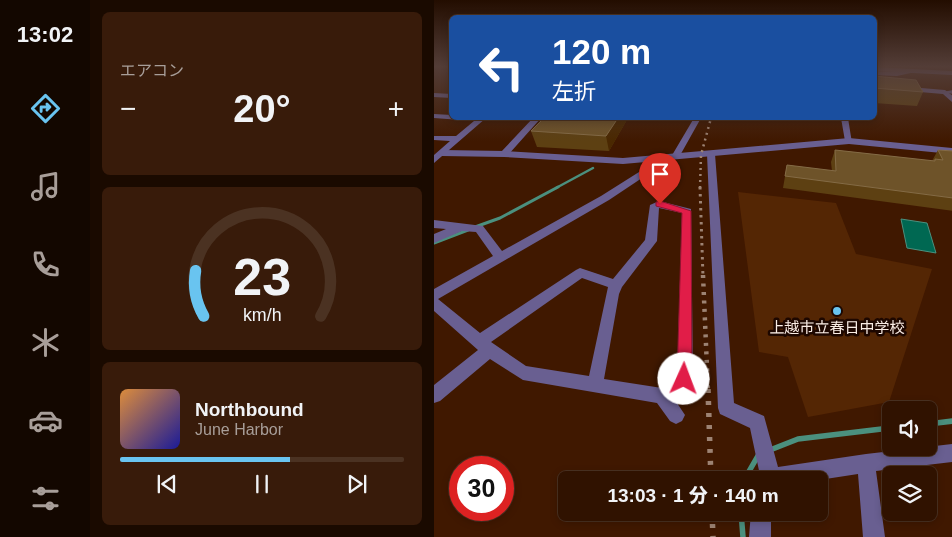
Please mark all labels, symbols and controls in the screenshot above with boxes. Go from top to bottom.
text: 13:02 [17,22,73,47]
text: 120 m [552,32,651,71]
icon: left [469,35,534,100]
text: エアコン [120,62,184,79]
text: 左折 [552,79,596,104]
text: 20° [233,88,291,130]
icon: directions [28,91,63,126]
text: − [120,93,136,124]
text: + [388,93,404,124]
pin [639,153,681,204]
icon: arrive [646,160,674,188]
icon: music [28,169,63,204]
icon: phone [28,247,63,282]
text: 23 [233,248,291,306]
text: km/h [243,305,281,325]
marker: 上越市立春日中学校 [831,305,843,317]
place label: 上越市立春日中学校 [769,319,905,336]
icon: climate [28,325,63,360]
position arrow [657,352,709,404]
text: Northbound [195,399,304,420]
map controls [882,401,937,521]
button: sound [882,401,937,456]
icon: car [28,403,63,438]
text: June Harbor [195,421,283,438]
speed limit sign: 30 [449,456,514,521]
button: layers [882,466,937,521]
icon: previous [153,470,181,498]
icon: pause [248,470,276,498]
icon: next [343,470,371,498]
icon: filters [28,481,63,516]
text: 13:03 · 1 分 · 140 m [607,485,779,506]

